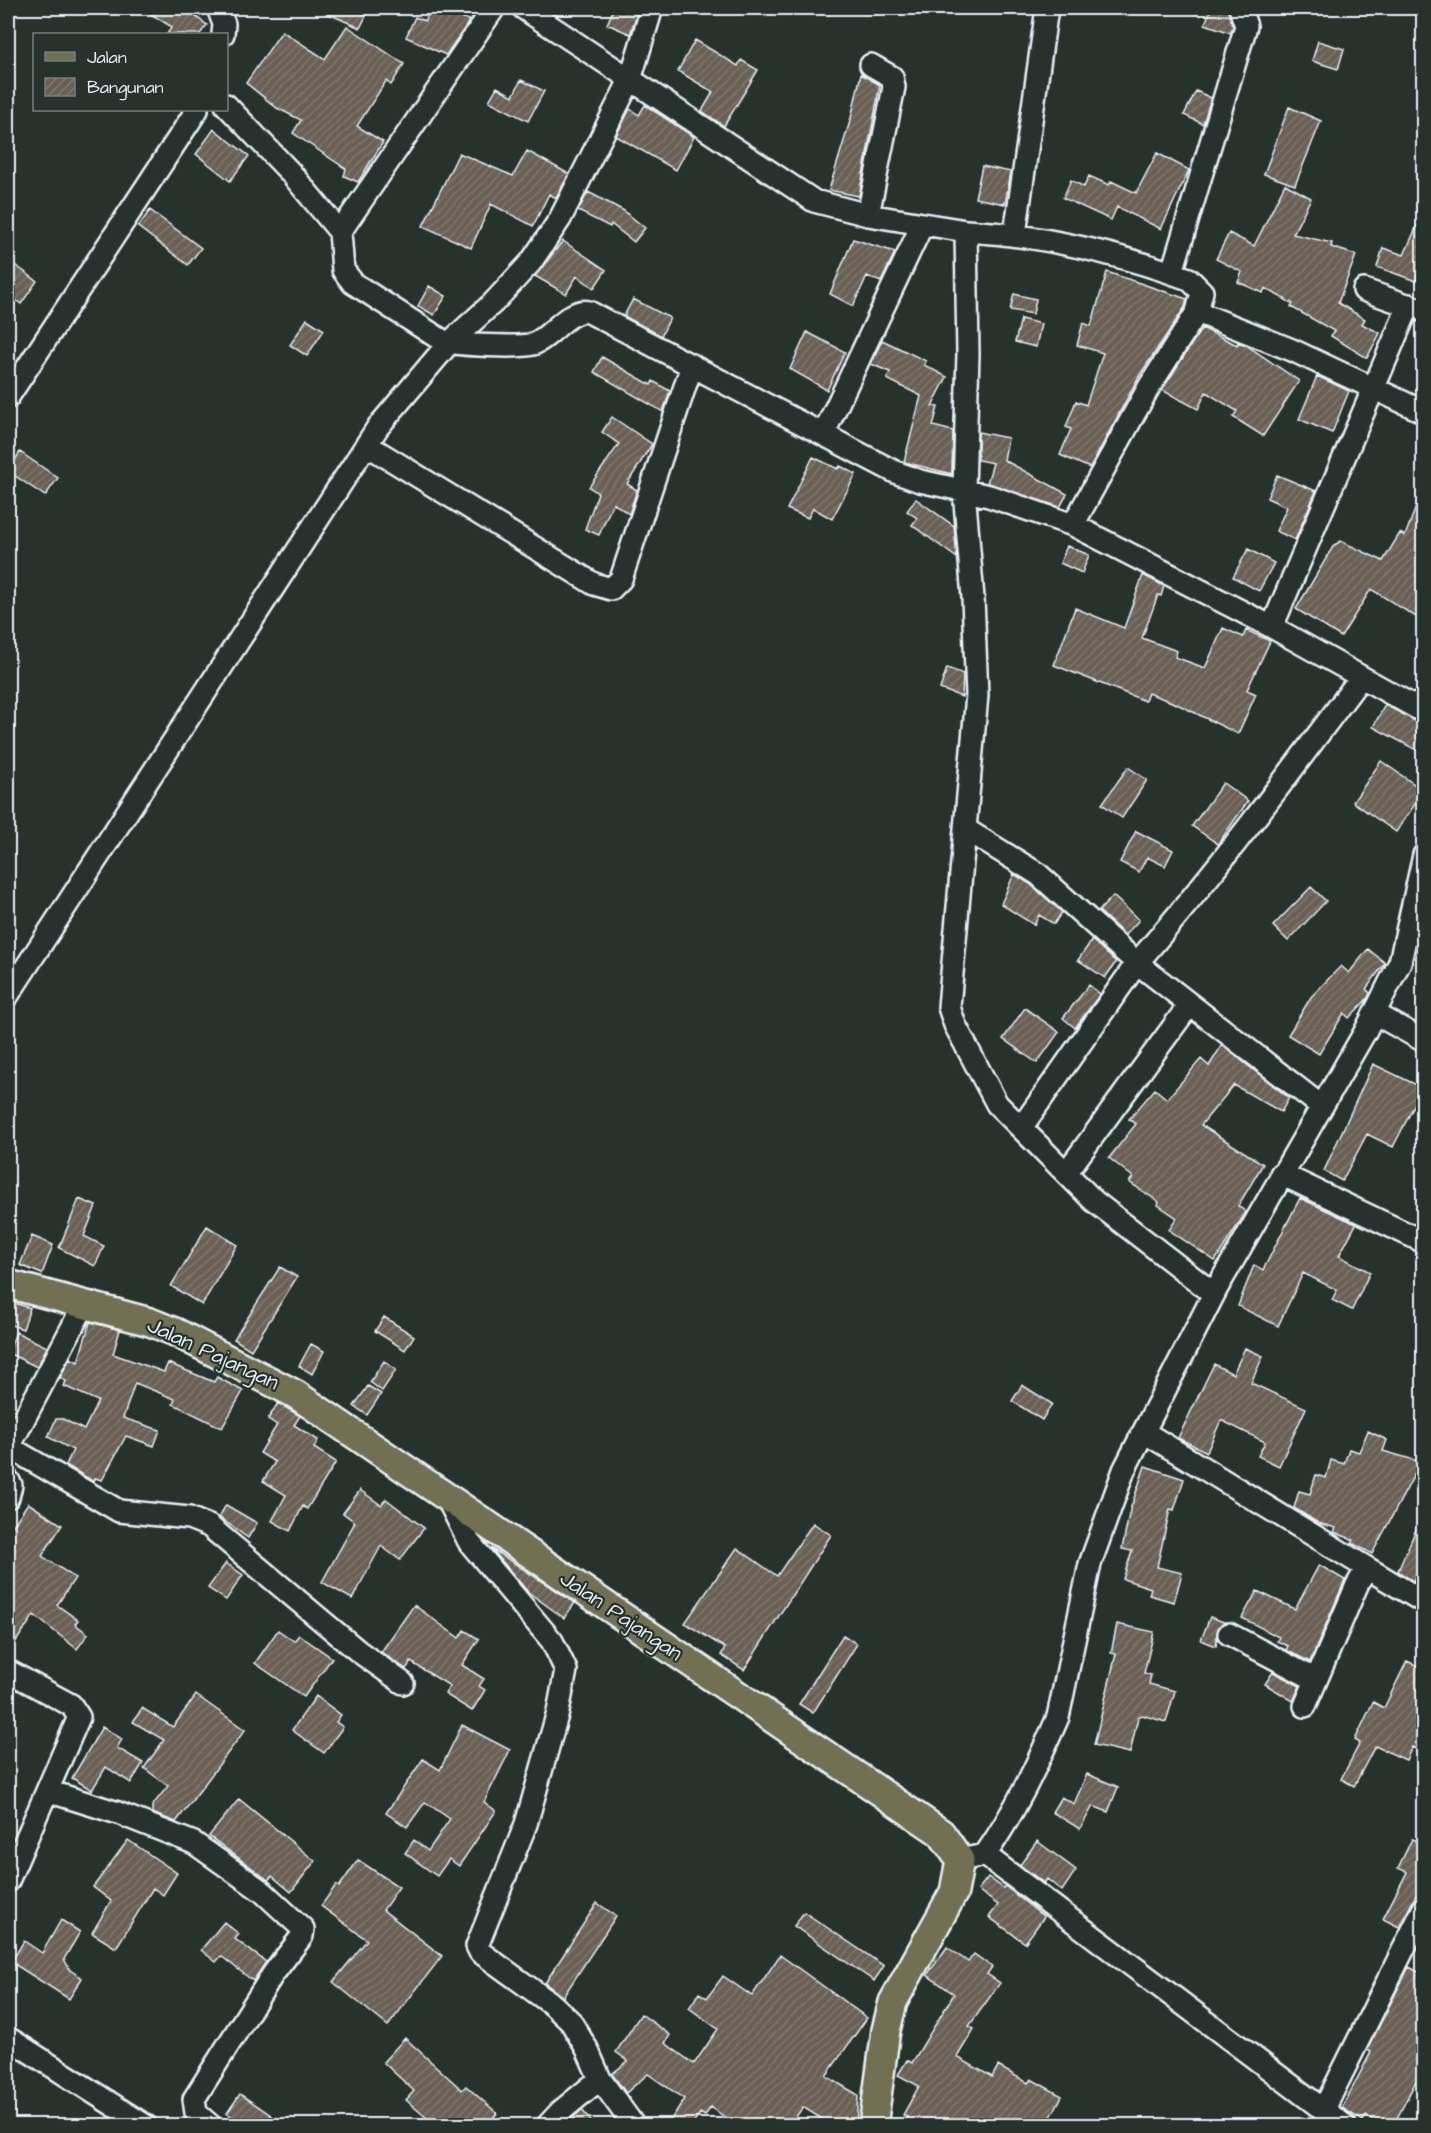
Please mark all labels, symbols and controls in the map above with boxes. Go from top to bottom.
legend [33,33,228,111]
text: Jalan [87,45,127,70]
text: Bangunan [87,75,164,101]
street label: Jalan Pajangan [142,1310,284,1399]
street label: Jalan Pajangan [553,1563,689,1669]

